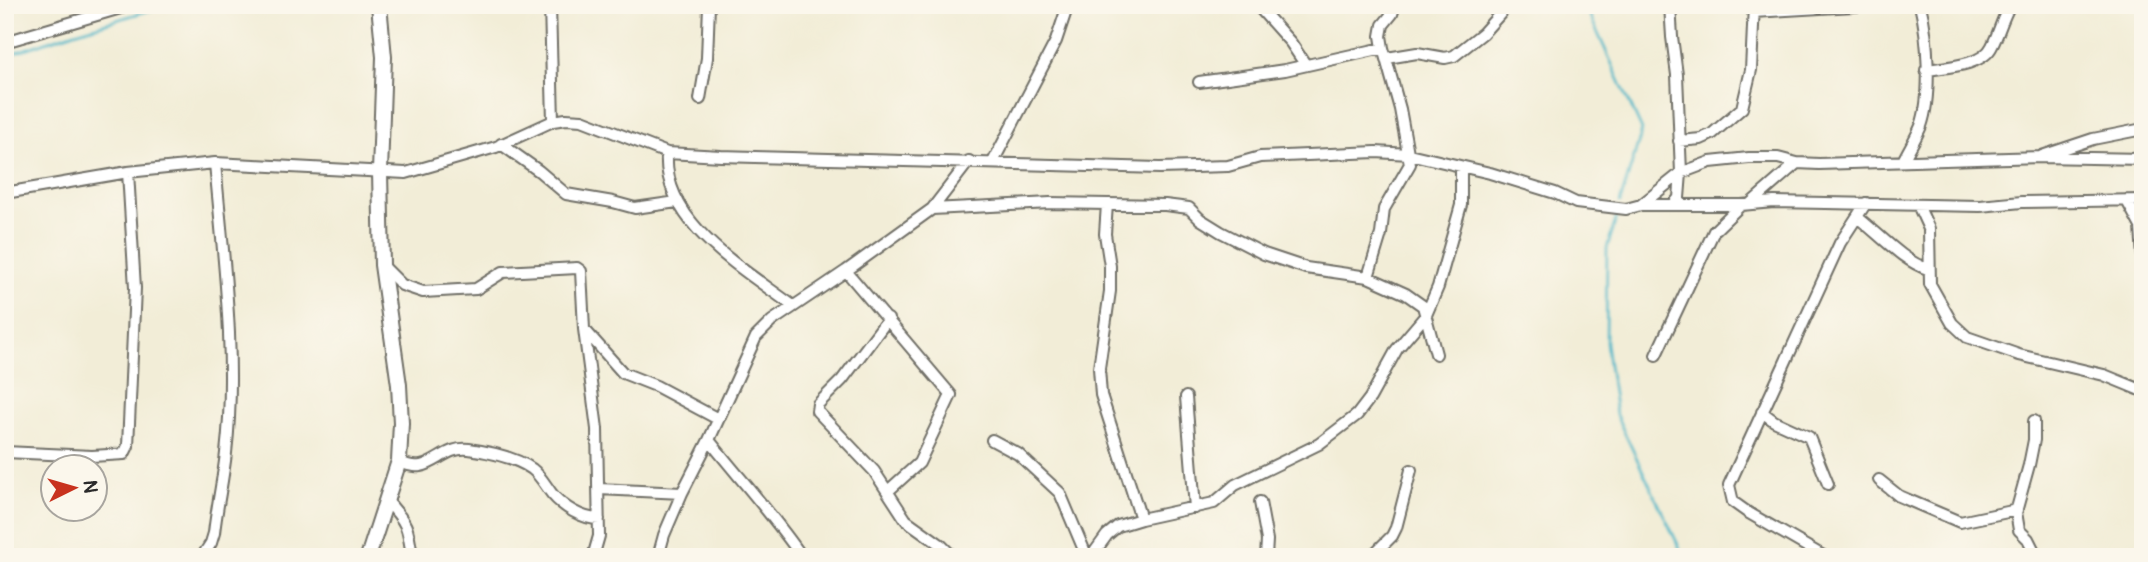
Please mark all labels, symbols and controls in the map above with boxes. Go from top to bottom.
north arrow [38,454,108,524]
text: N [77,479,102,494]

